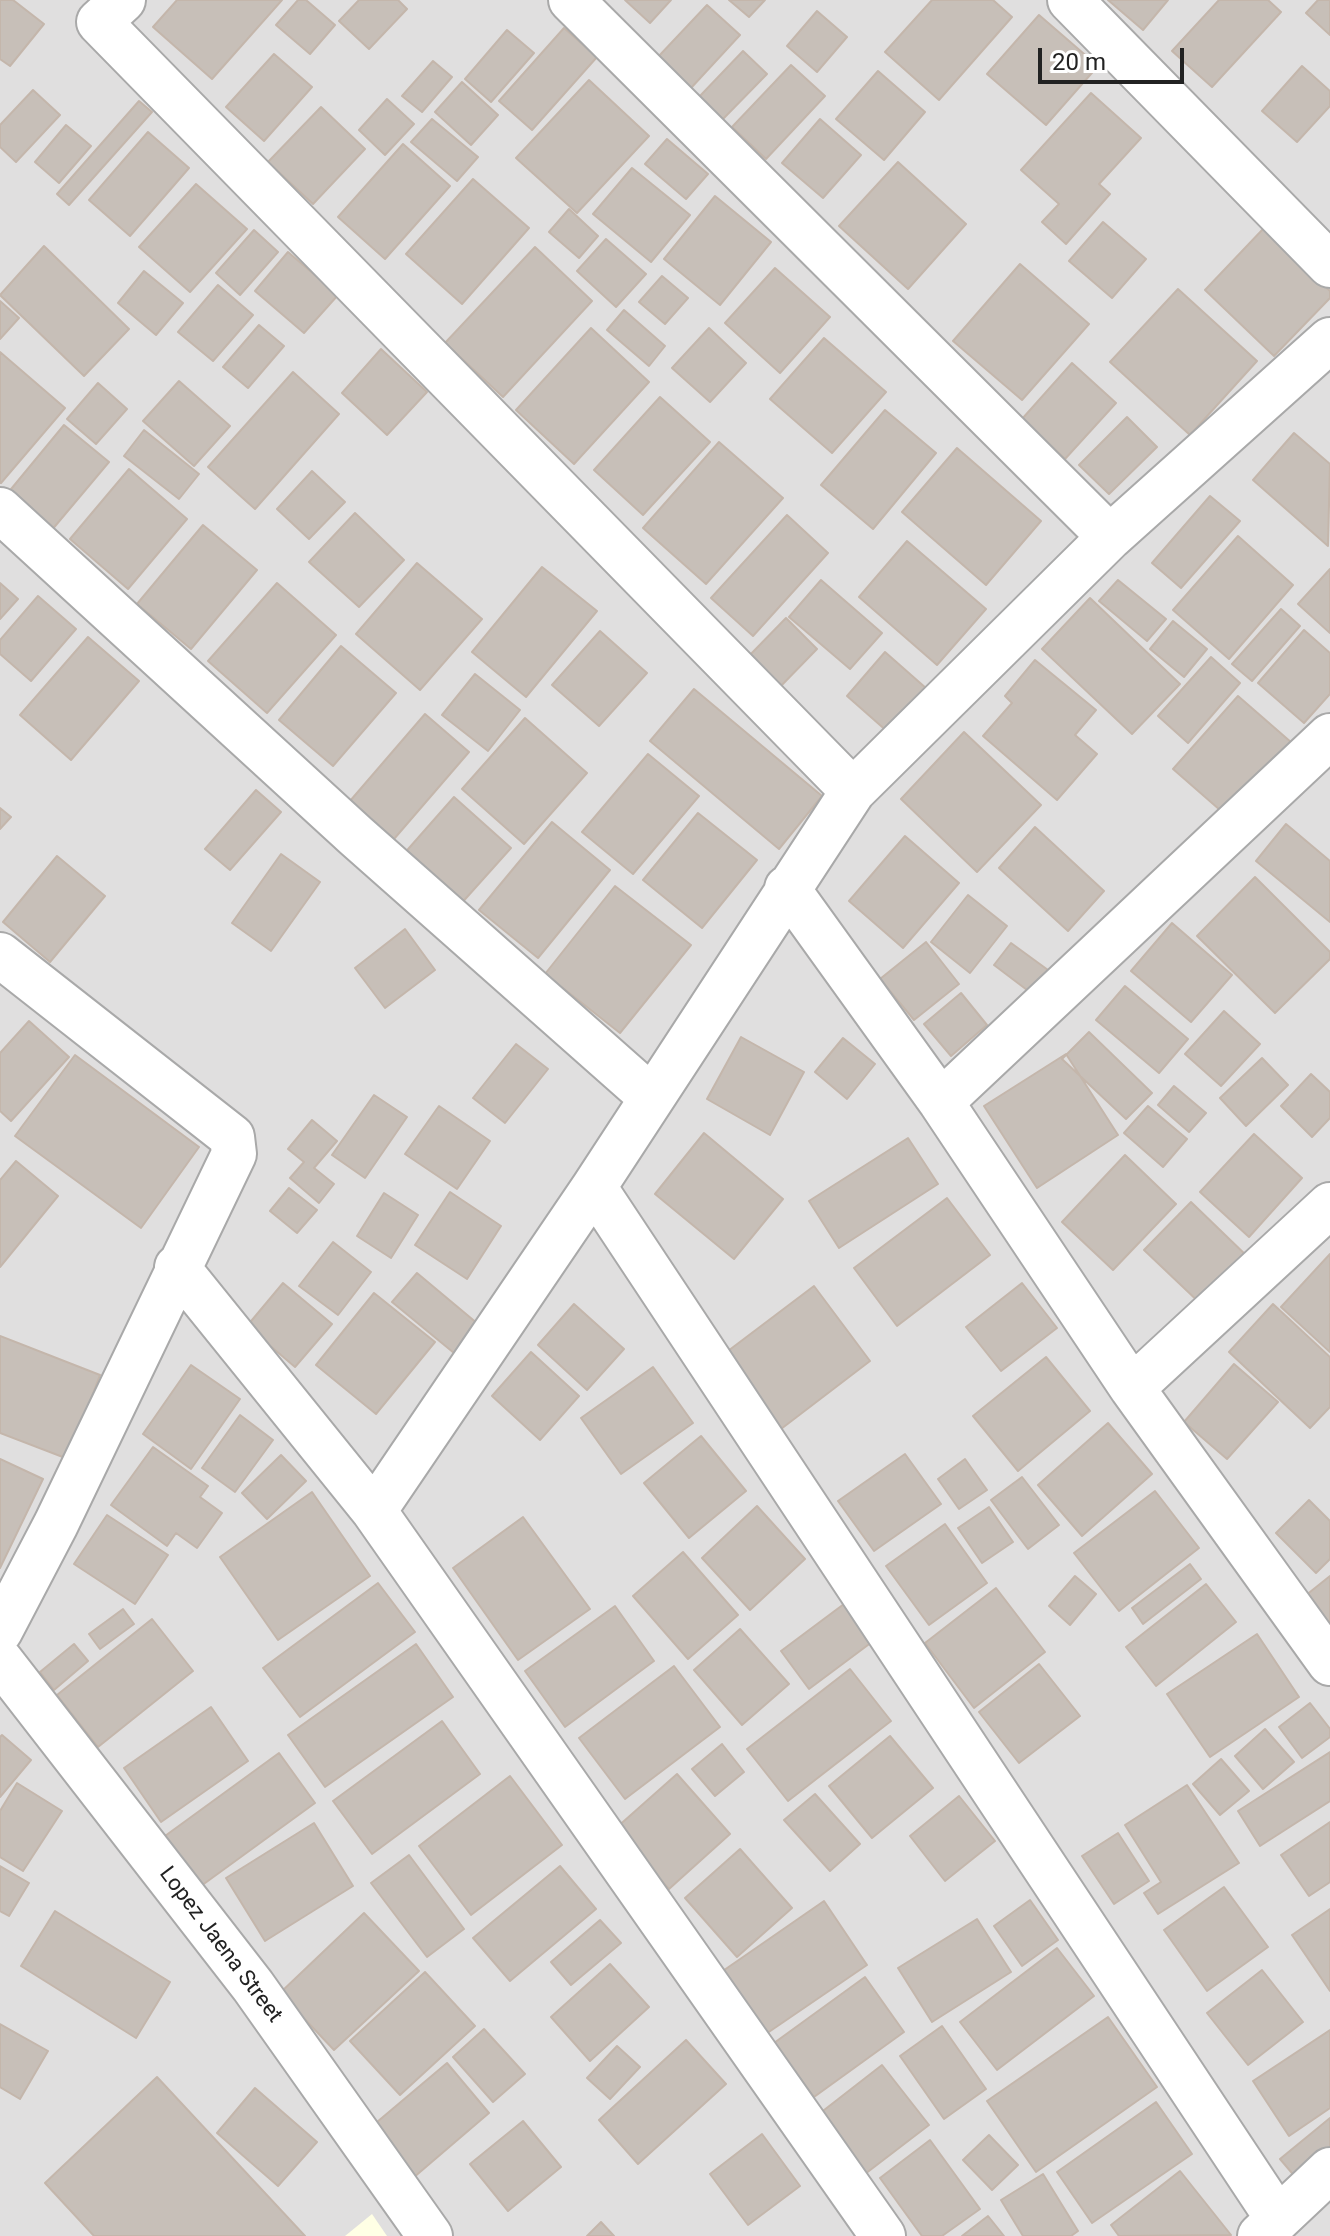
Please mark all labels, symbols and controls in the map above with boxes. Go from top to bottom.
scale bar [1042,32,1188,82]
text: 20 m [1052,48,1106,76]
street label: Lopez Jaena Street [153,1862,287,2028]

